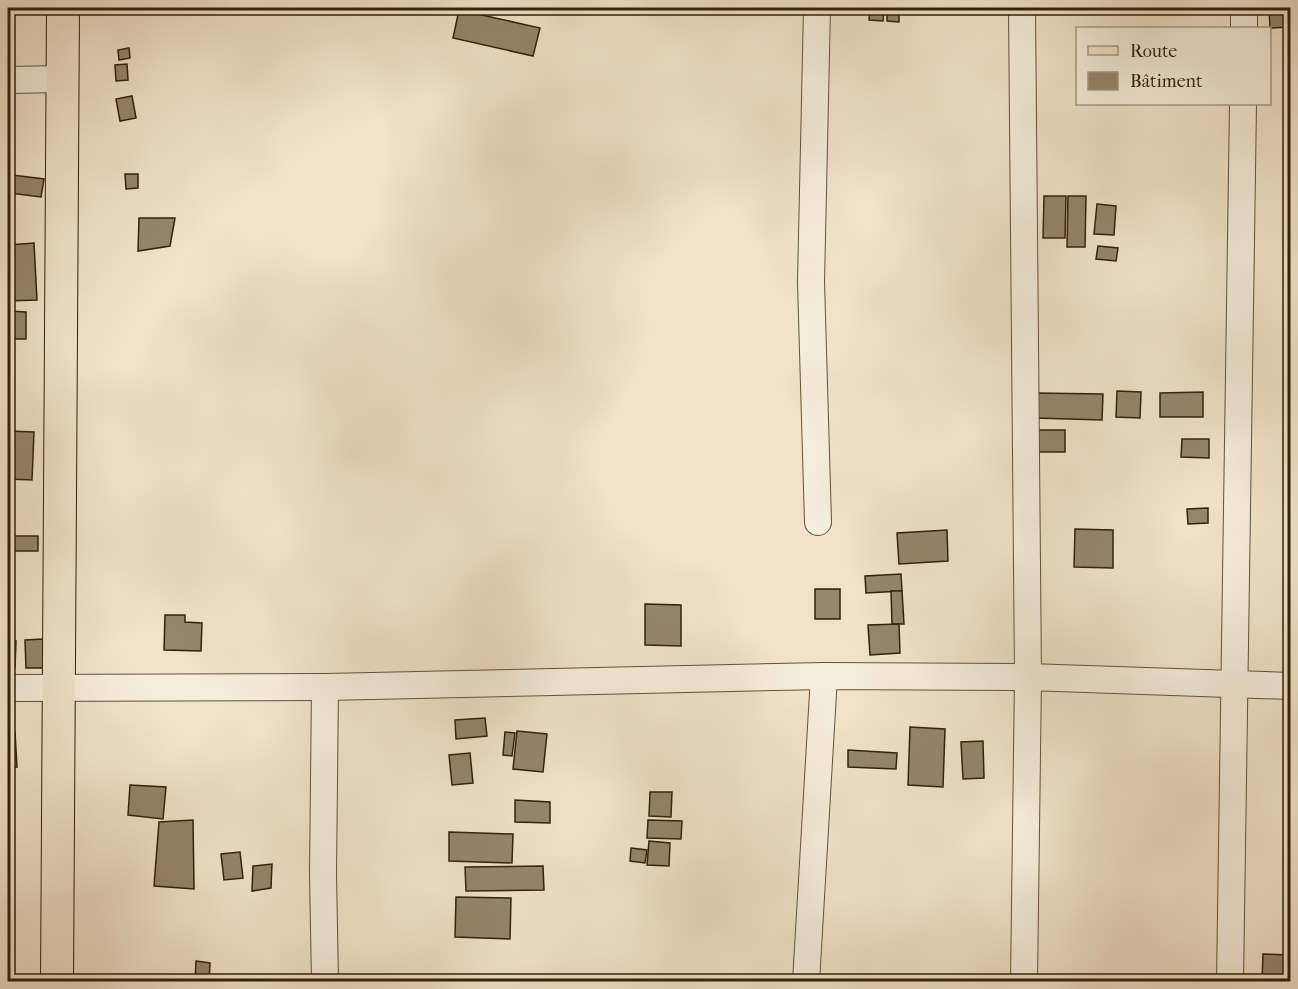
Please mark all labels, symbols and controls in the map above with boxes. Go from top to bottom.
legend [1076,27,1271,105]
text: Route [1130,41,1177,62]
text: Bâtiment [1130,71,1203,92]

